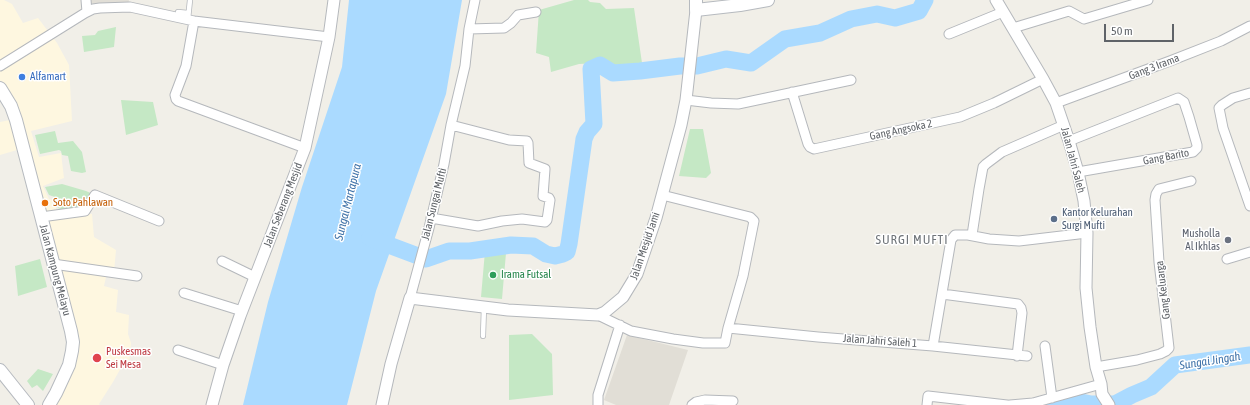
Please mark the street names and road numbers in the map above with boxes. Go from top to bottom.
street label: Gang 3 Irama [1127,51,1181,83]
street label: Gang Angsoka 2 [868,117,934,143]
street label: Jalan Jahri Saleh [1058,126,1088,194]
street label: Gang Barito [1142,146,1190,168]
street label: Jalan Seberang Mesjid [261,161,305,249]
street label: Jalan Sungai Mufti [419,167,449,241]
street label: Jalan Mesjid Jami [627,210,663,282]
street label: Jalan Kampung Melayu [36,223,74,317]
street label: Gang Keluarga [1153,260,1173,320]
street label: Jalan Jahri Saleh 1 [842,332,918,350]

